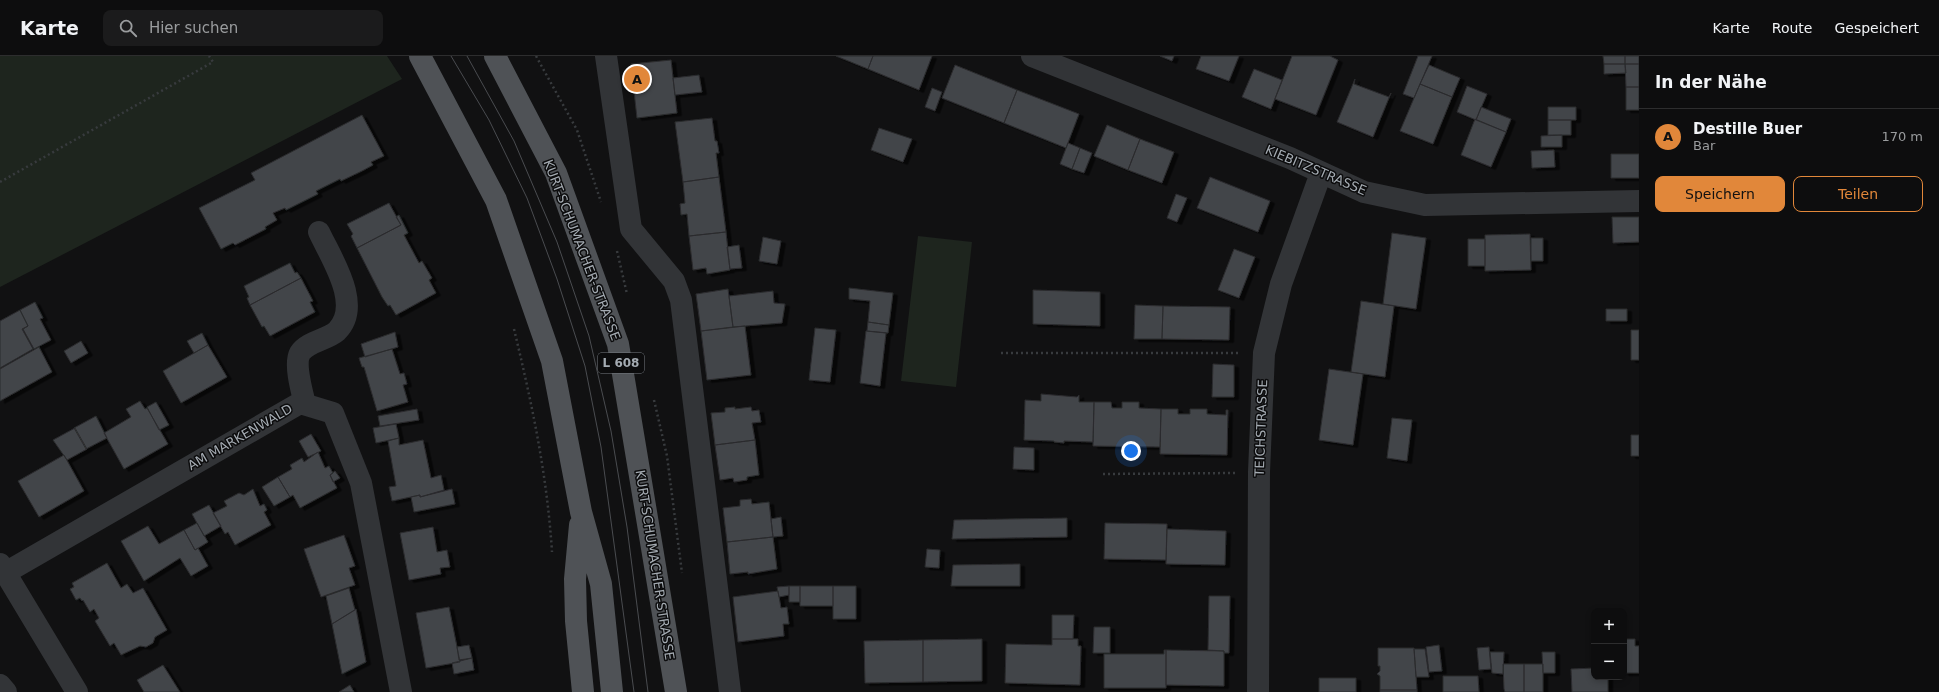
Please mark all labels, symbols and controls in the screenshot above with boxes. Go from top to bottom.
search box [103,10,383,46]
text: Karte [20,17,79,39]
icon: search [117,17,139,39]
text: Hier suchen [149,19,238,37]
text: Karte [1712,20,1750,36]
text: Route [1772,20,1812,36]
text: Gespeichert [1834,20,1919,36]
pin: A [624,64,650,94]
text: In der Nähe [1655,72,1767,92]
text: Destille Buer [1693,120,1802,138]
text: A [1663,129,1673,144]
text: 170 m [1881,129,1923,144]
text: Bar [1693,138,1715,153]
street label: KIEBITZSTRASSE [1263,142,1369,198]
street label: KURT-SCHUMACHER-STRASSE [541,158,623,342]
button: Speichern [1655,176,1785,212]
button: Teilen [1793,176,1923,212]
road number: L 608 [598,353,644,373]
street label: TEICHSTRASSE [1252,379,1270,478]
street label: AM MARKENWALD [185,401,295,473]
your location [1121,441,1141,461]
street label: KURT-SCHUMACHER-STRASSE [633,469,677,661]
map controls [1591,608,1627,680]
button: + [1591,608,1627,644]
button: − [1591,644,1627,680]

